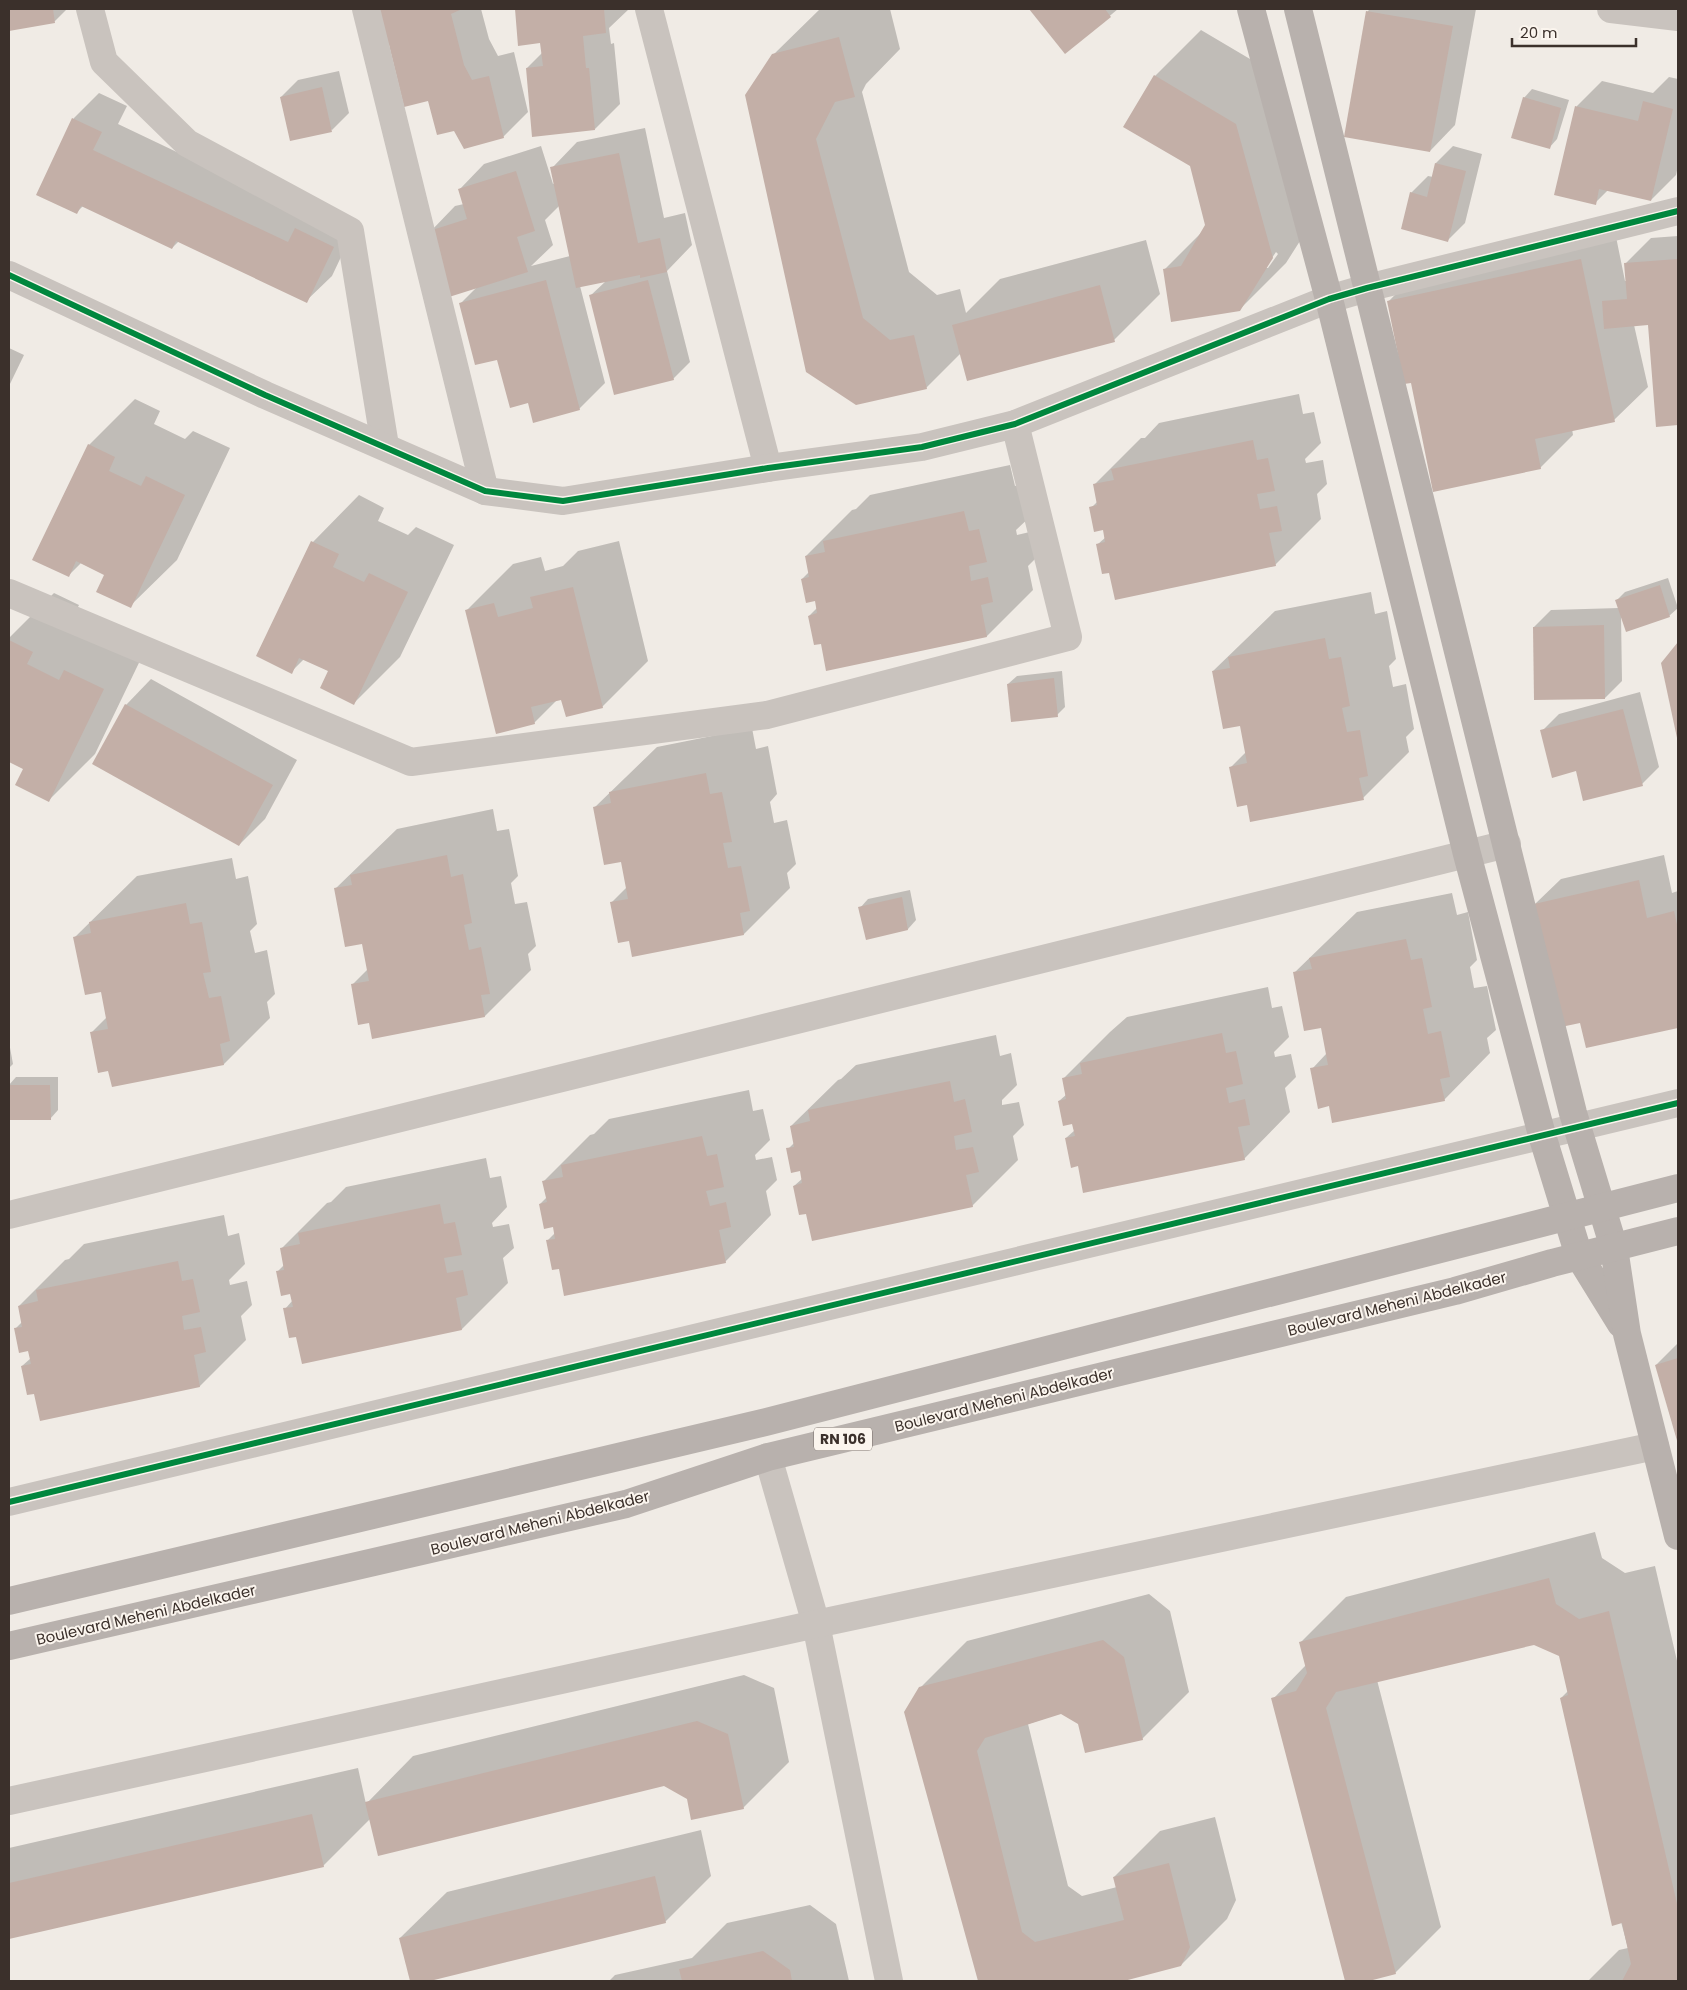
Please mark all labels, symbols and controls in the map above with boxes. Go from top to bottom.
scale bar [1512,15,1636,47]
text: 20 m [1520,22,1558,43]
street label: Boulevard Meheni Abdelkader [1285,1266,1509,1341]
street label: Boulevard Meheni Abdelkader [892,1362,1116,1437]
road number: RN 106 [814,1428,872,1450]
street label: Boulevard Meheni Abdelkader [428,1485,652,1560]
street label: Boulevard Meheni Abdelkader [34,1579,258,1650]

